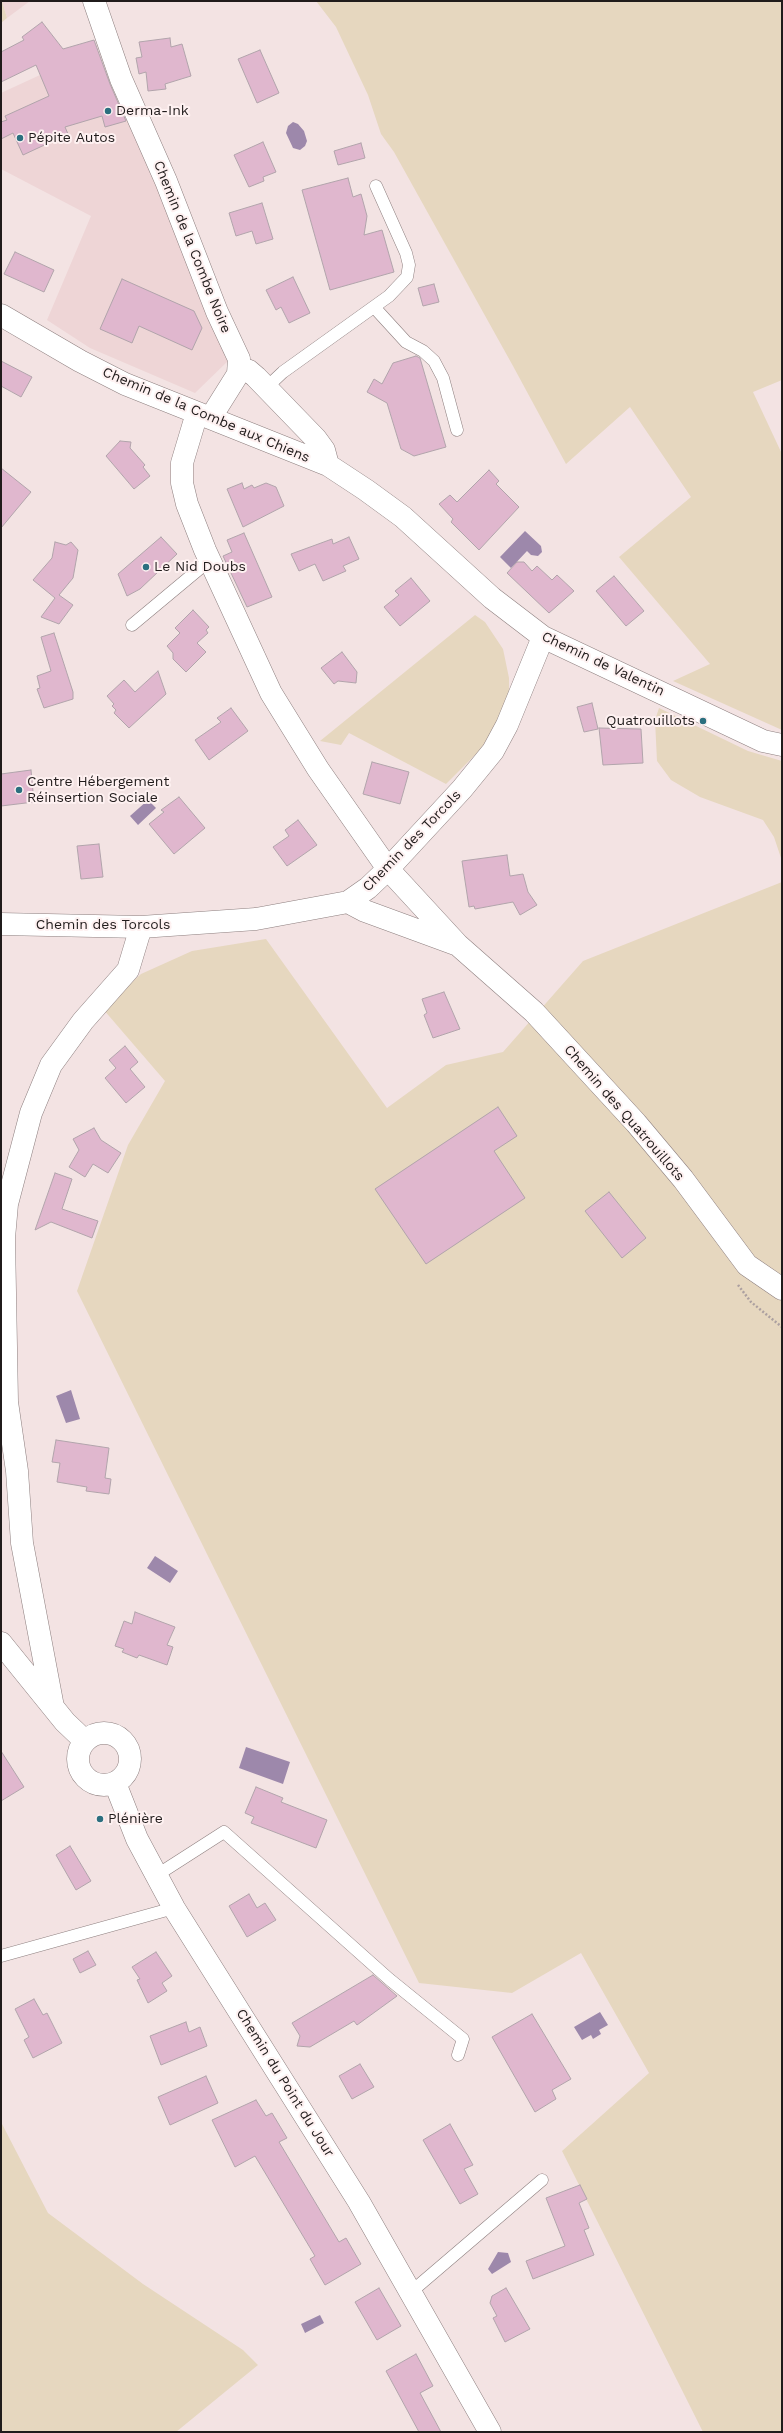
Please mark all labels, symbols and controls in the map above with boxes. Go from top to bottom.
place label: Derma-Ink [116,103,189,119]
marker: Derma-Ink [103,106,113,116]
place label: Pépite Autos [28,130,115,146]
marker: Pépite Autos [15,133,25,143]
street label: Chemin de la Combe Noire [150,158,234,336]
street label: Chemin de la Combe aux Chiens [100,364,312,466]
place label: Le Nid Doubs [154,559,246,575]
marker: Le Nid Doubs [141,562,151,572]
street label: Chemin de Valentin [539,628,667,700]
place label: Quatrouillots [606,713,695,729]
marker: Quatrouillots [698,716,708,726]
place label: Centre Hébergement Réinsertion Sociale [27,774,169,806]
marker: Centre Hébergement Réinsertion Sociale [14,785,24,795]
street label: Chemin des Torcols [359,787,465,895]
street label: Chemin des Torcols [36,917,170,933]
street label: Chemin des Quatrouillots [560,1042,688,1184]
place label: Plénière [108,1811,163,1827]
marker: Plénière [95,1814,105,1824]
street label: Chemin du Point du Jour [232,2006,338,2160]

